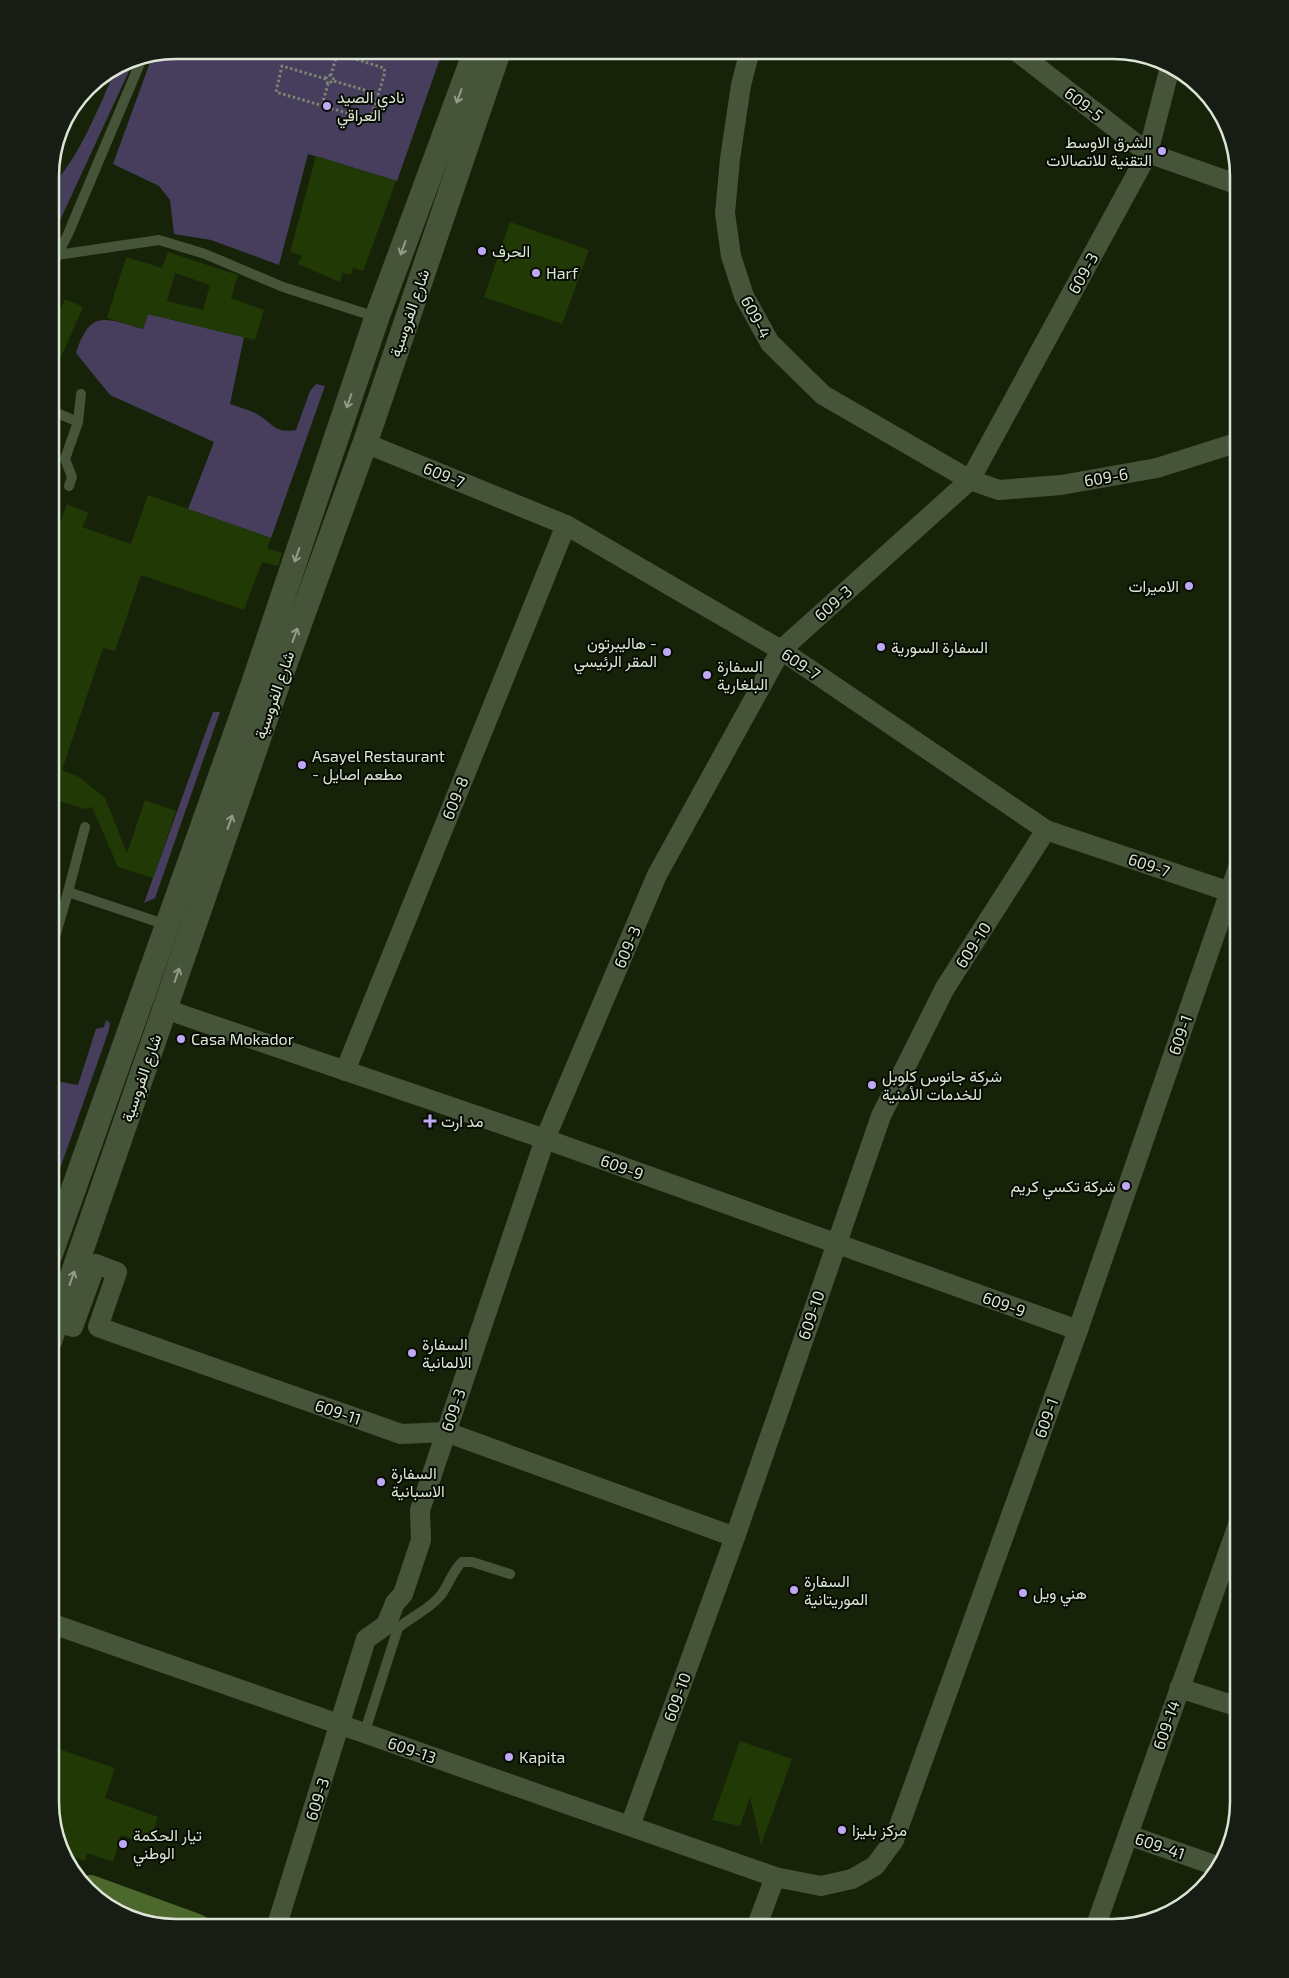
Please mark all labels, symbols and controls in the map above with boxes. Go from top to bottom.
street label: 609-5 [1061,83,1107,125]
place label: نادي الصيد العراقي [337,87,405,129]
one-way arrow [454,88,463,103]
marker: نادي الصيد العراقي [321,100,333,112]
place label: الشرق الاوسط التقنية للاتصالات [1046,132,1152,170]
marker: الشرق الاوسط التقنية للاتصالات [1156,145,1168,157]
one-way arrow [398,240,407,255]
place label: الحرف [492,241,530,262]
marker: الحرف [476,245,488,257]
street label: 609-3 [1064,249,1102,297]
place label: Harf [546,263,579,282]
street label: شارع الفروسية [385,266,435,360]
marker: Harf [530,267,542,279]
street label: 609-4 [737,292,775,341]
one-way arrow [344,393,353,409]
street label: 609-7 [421,458,468,491]
street label: 609-6 [1082,463,1129,490]
one-way arrow [292,547,301,563]
place label: الاميرات [1129,576,1179,597]
marker: الاميرات [1183,580,1195,592]
street label: 609-3 [810,581,855,624]
one-way arrow [291,628,300,644]
place label: هاليبرتون - المقر الرئيسي [574,633,657,675]
place label: السفارة السورية [891,637,988,658]
marker: السفارة السورية [875,641,887,653]
street label: 609-7 [778,644,824,683]
marker: هاليبرتون - المقر الرئيسي [661,646,673,658]
street label: شارع الفروسية [250,648,300,742]
place label: السفارة البلغارية [717,656,768,695]
marker: السفارة البلغارية [701,669,713,681]
place label: Asayel Restaurant - مطعم اصايل [312,746,445,785]
marker: Asayel Restaurant - مطعم اصايل [296,759,308,771]
street label: 609-8 [437,773,472,822]
one-way arrow [226,814,235,830]
street label: 609-7 [1126,849,1172,880]
street label: 609-10 [951,918,994,971]
street label: 609-3 [609,923,644,971]
one-way arrow [172,968,182,984]
street label: 609-1 [1164,1012,1195,1057]
place label: Casa Mokador [191,1029,295,1048]
street label: شارع الفروسية [117,1031,167,1125]
marker: Casa Mokador [175,1033,187,1045]
place label: شركة جانوس كلوبل للخدمات الأمنية [882,1066,1002,1104]
marker: شركة جانوس كلوبل للخدمات الأمنية [866,1079,878,1091]
place label: مد ارت [441,1111,484,1132]
marker: مد ارت [423,1114,437,1128]
street label: 609-9 [598,1150,646,1183]
place label: شركة تكسي كريم [1010,1176,1116,1200]
marker: شركة تكسي كريم [1120,1180,1132,1192]
one-way arrow [68,1270,77,1286]
street label: 609-9 [980,1287,1028,1320]
street label: 609-10 [793,1288,828,1342]
place label: السفارة الالمانية [422,1334,471,1372]
marker: السفارة الالمانية [406,1347,418,1359]
street label: 609-3 [436,1386,469,1434]
street label: 609-11 [313,1395,364,1428]
street label: 609-1 [1030,1395,1061,1440]
place label: السفارة الاسبانية [391,1463,445,1501]
marker: السفارة الاسبانية [375,1476,387,1488]
place label: السفارة الموريتانية [804,1571,868,1610]
place label: هني ويل [1033,1583,1087,1607]
marker: السفارة الموريتانية [788,1584,800,1596]
marker: هني ويل [1017,1587,1029,1599]
street label: 609-10 [659,1670,694,1724]
street label: 609-14 [1148,1698,1183,1752]
street label: 609-13 [385,1732,439,1767]
place label: Kapita [519,1747,565,1766]
marker: Kapita [503,1751,515,1763]
street label: 609-3 [301,1775,332,1823]
place label: مركز بليزا [852,1820,907,1841]
marker: مركز بليزا [836,1824,848,1836]
place label: تيار الحكمة الوطني [133,1825,202,1867]
street label: 609-41 [1133,1828,1188,1863]
marker: تيار الحكمة الوطني [117,1838,129,1850]

